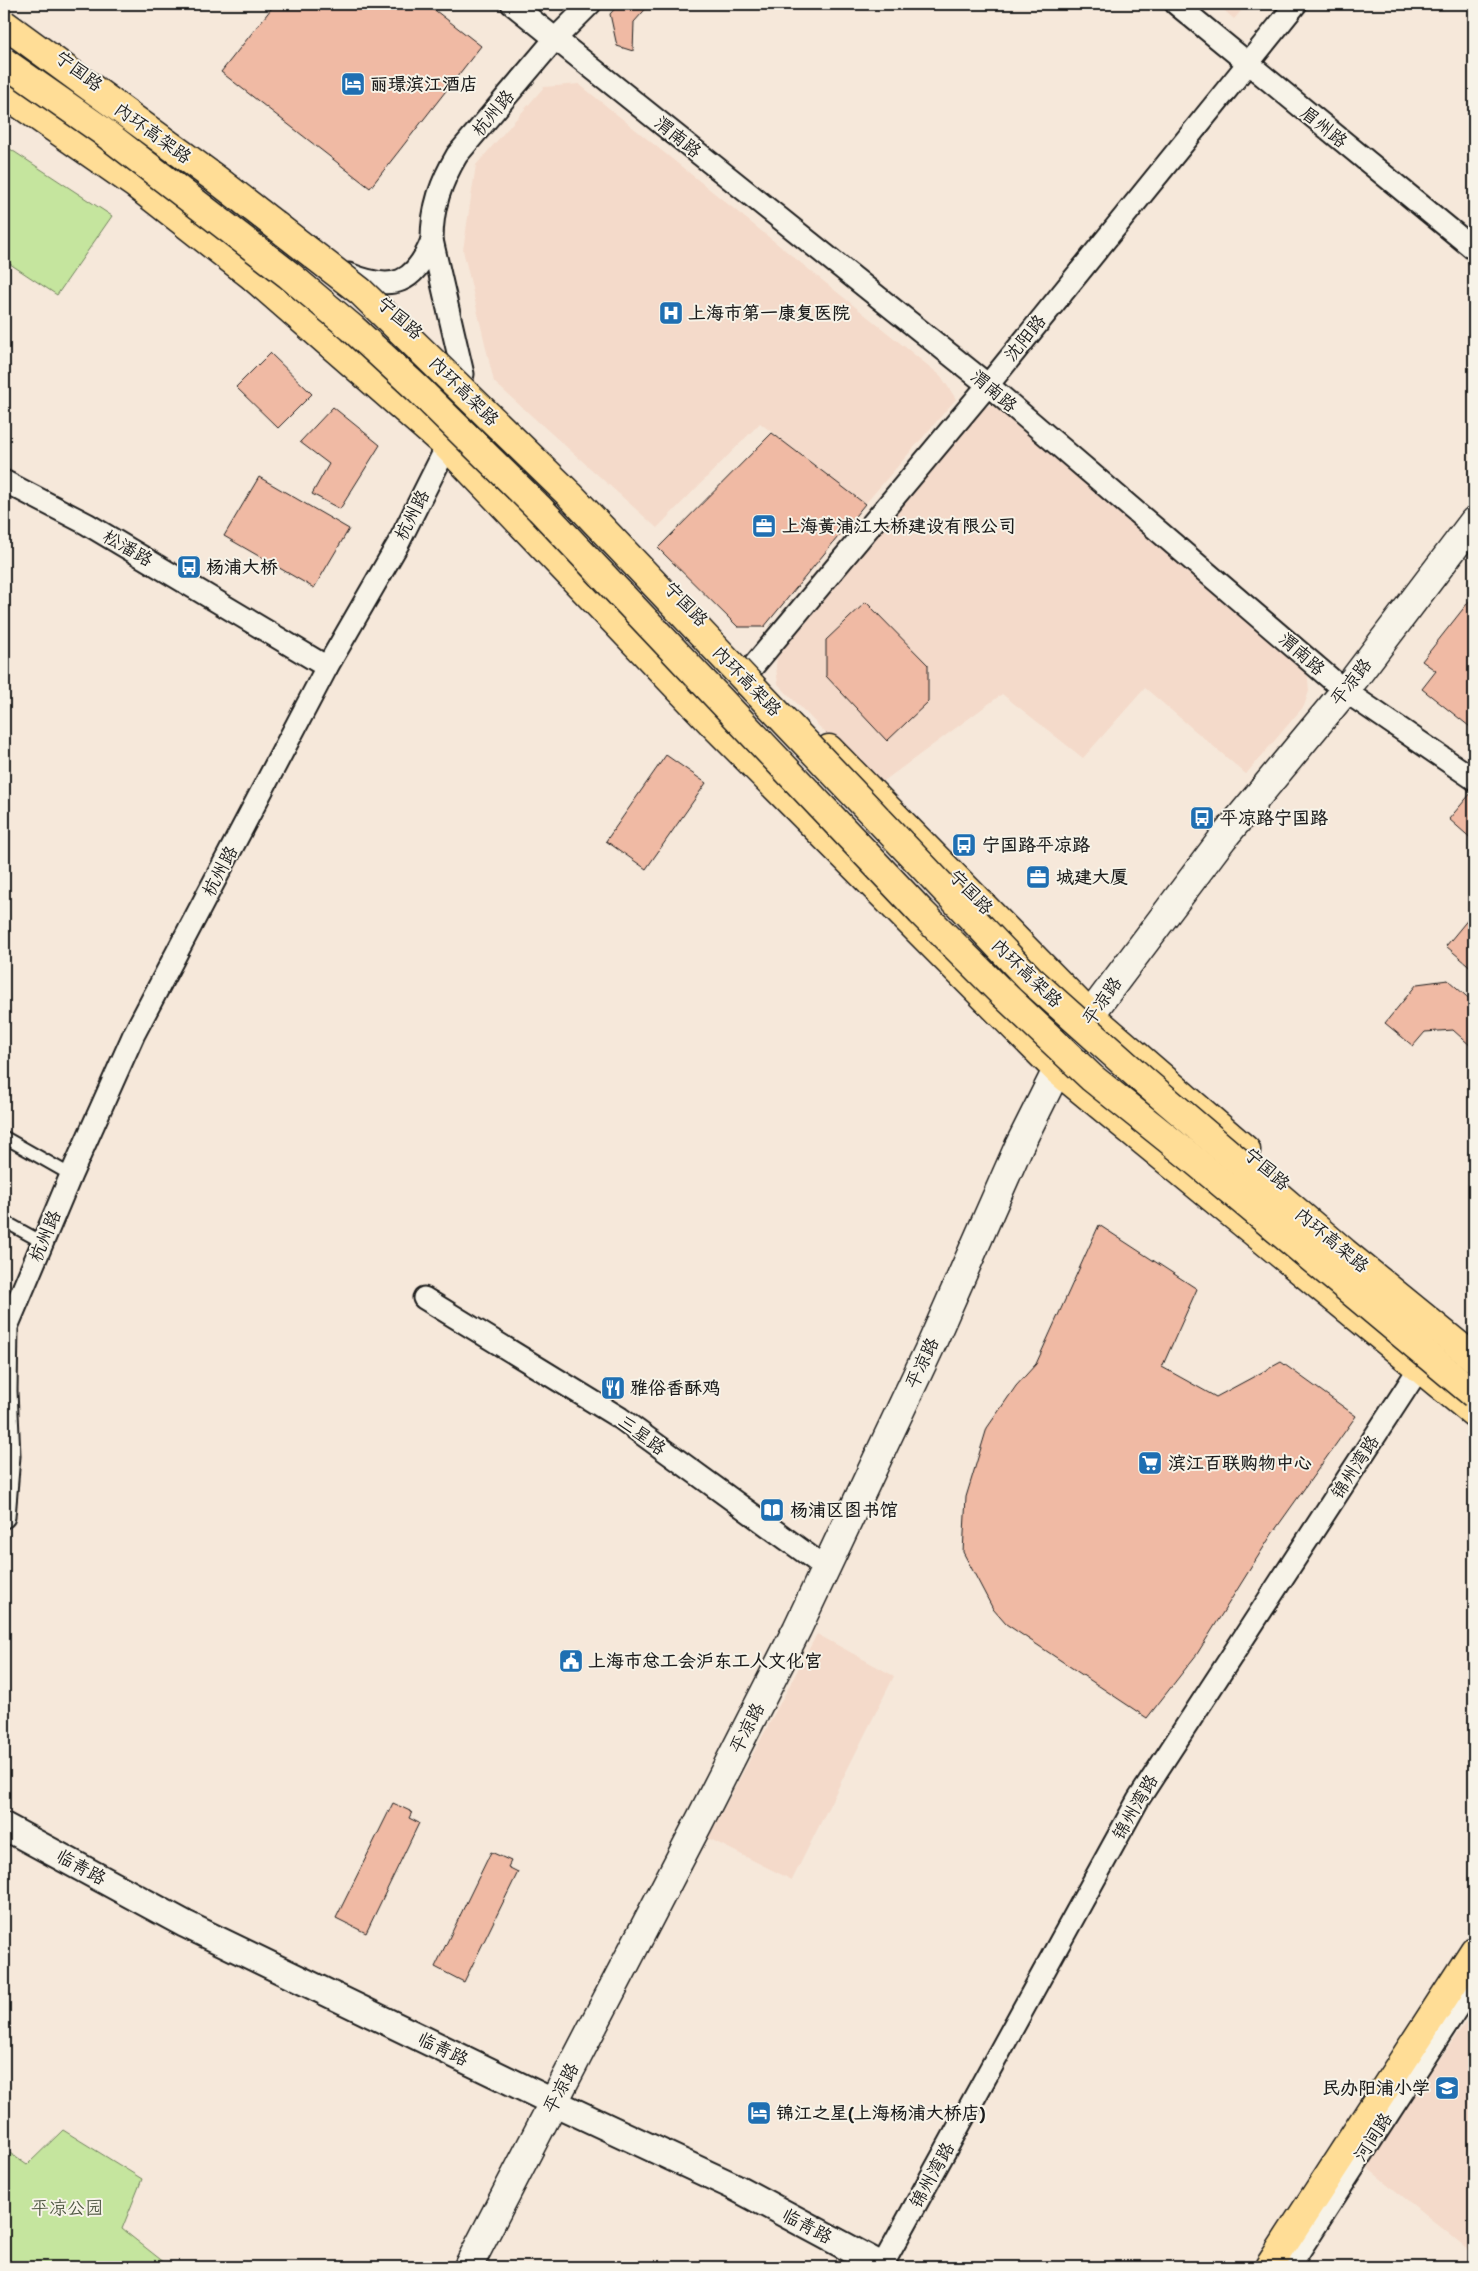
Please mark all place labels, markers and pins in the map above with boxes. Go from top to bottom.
hotel icon: 丽璟滨江酒店 [340,71,366,97]
place label: 丽璟滨江酒店 [370,73,478,95]
hospital icon: 上海市第一康复医院 [658,300,684,326]
place label: 上海市第一康复医院 [688,302,850,324]
office icon: 上海黄浦江大桥建设有限公司 [751,513,777,539]
place label: 上海黄浦江大桥建设有限公司 [782,515,1016,537]
bus stop icon: 杨浦大桥 [176,554,202,580]
place label: 杨浦大桥 [206,556,278,578]
bus stop icon: 平凉路宁国路 [1189,805,1215,831]
place label: 平凉路宁国路 [1220,807,1328,829]
bus stop icon: 宁国路平凉路 [951,832,977,858]
place label: 宁国路平凉路 [982,834,1090,856]
office icon: 城建大厦 [1025,864,1051,890]
place label: 城建大厦 [1056,866,1128,888]
restaurant icon: 雅俗香酥鸡 [600,1375,626,1401]
place label: 雅俗香酥鸡 [630,1377,720,1399]
supermarket icon: 滨江百联购物中心 [1137,1450,1163,1476]
place label: 滨江百联购物中心 [1168,1452,1312,1474]
library icon: 杨浦区图书馆 [759,1497,785,1523]
place label: 杨浦区图书馆 [790,1499,898,1521]
public building icon: 上海市总工会沪东工人文化宫 [558,1648,584,1674]
place label: 上海市总工会沪东工人文化宫 [588,1650,822,1672]
school or university icon: 民办阳浦小学 [1434,2075,1460,2101]
place label: 民办阳浦小学 [1322,2077,1430,2099]
hotel icon: 锦江之星(上海杨浦大桥店) [746,2100,772,2126]
place label: 锦江之星(上海杨浦大桥店) [776,2102,986,2124]

